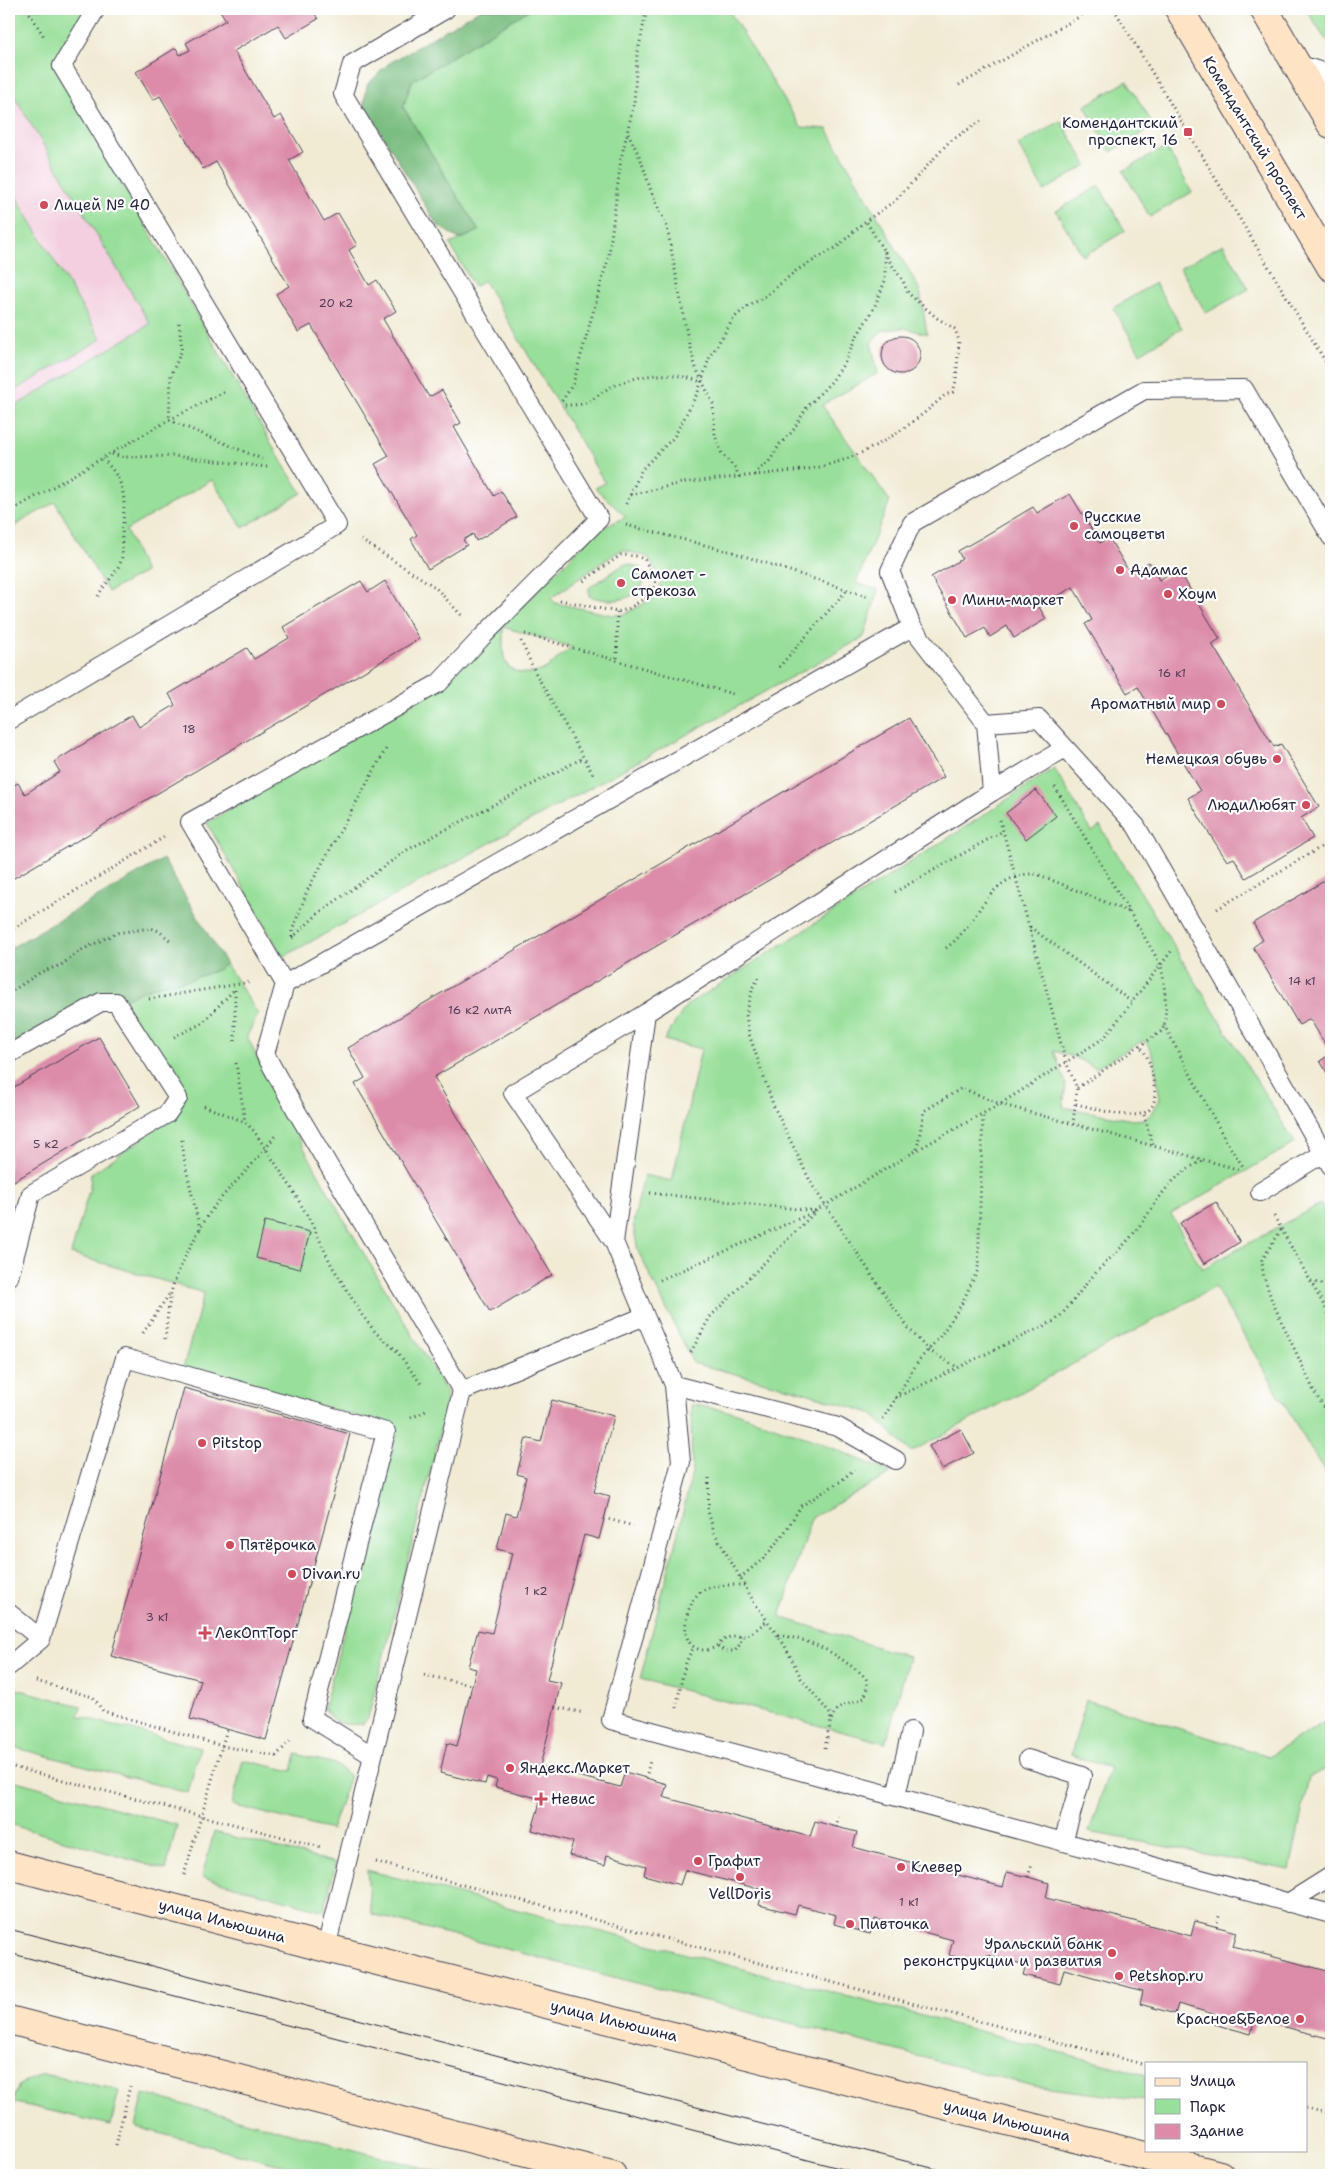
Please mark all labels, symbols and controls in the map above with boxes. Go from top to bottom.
street label: Комендантский проспект [1198,53,1312,224]
place label: Комендантский проспект, 16 [1062,113,1178,150]
marker: Комендантский проспект, 16 [1182,126,1194,138]
place label: Лицей № 40 [54,195,150,215]
marker: Лицей № 40 [38,199,50,211]
house number: 20 к2 [319,295,353,311]
place label: Русские самоцветы [1084,507,1165,544]
marker: Русские самоцветы [1068,520,1080,532]
place label: Адамас [1130,560,1188,580]
place label: Самолет - стрекоза [631,564,706,601]
marker: Адамас [1114,564,1126,576]
marker: Самолет - стрекоза [615,577,627,589]
place label: Хоум [1178,584,1217,604]
marker: Хоум [1162,588,1174,600]
place label: Мини-маркет [962,590,1064,610]
marker: Мини-маркет [946,594,958,606]
house number: 16 к1 [1158,665,1186,681]
place label: Ароматный мир [1090,694,1211,714]
marker: Ароматный мир [1215,698,1227,710]
house number: 18 [182,721,196,737]
place label: Немецкая обувь [1145,749,1267,769]
marker: Немецкая обувь [1271,753,1283,765]
place label: ЛюдиЛюбят [1207,795,1296,815]
marker: ЛюдиЛюбят [1300,799,1312,811]
house number: 14 к1 [1288,973,1316,989]
house number: 16 к2 литА [448,1002,512,1018]
house number: 5 к2 [33,1136,59,1152]
place label: Pitstop [212,1433,262,1453]
marker: Pitstop [196,1437,208,1449]
place label: Пятёрочка [240,1535,317,1555]
marker: Пятёрочка [224,1539,236,1551]
place label: Divan.ru [302,1564,360,1584]
marker: Divan.ru [286,1568,298,1580]
house number: 1 к2 [524,1583,548,1599]
house number: 3 к1 [145,1609,169,1625]
place label: ЛекОптТорг [215,1623,298,1643]
marker: ЛекОптТорг [199,1627,211,1639]
place label: Яндекс.Маркет [520,1758,630,1778]
marker: Яндекс.Маркет [504,1762,516,1774]
place label: Невис [551,1789,595,1809]
marker: Невис [535,1793,547,1805]
place label: Графит [708,1851,761,1871]
marker: Графит [692,1855,704,1867]
place label: Клевер [911,1857,962,1877]
marker: Клевер [895,1861,907,1873]
marker: VellDoris [734,1871,746,1883]
place label: VellDoris [709,1884,771,1904]
street label: улица Ильюшина [156,1894,288,1948]
house number: 1 к1 [899,1894,919,1910]
place label: Пивточка [860,1914,930,1934]
marker: Пивточка [844,1918,856,1930]
place label: Уральский банк реконструкции и развития [903,1934,1102,1971]
marker: Уральский банк реконструкции и развития [1106,1947,1118,1959]
place label: Petshop.ru [1129,1966,1204,1986]
marker: Petshop.ru [1113,1970,1125,1982]
street label: улица Ильюшина [548,1996,680,2047]
place label: Красное&Белое [1176,2009,1290,2029]
marker: Красное&Белое [1294,2013,1306,2025]
legend [1145,2062,1308,2152]
text: Улица [1190,2071,1236,2091]
street label: улица Ильюшина [941,2096,1073,2147]
text: Парк [1190,2097,1226,2117]
text: Здание [1190,2121,1244,2141]

